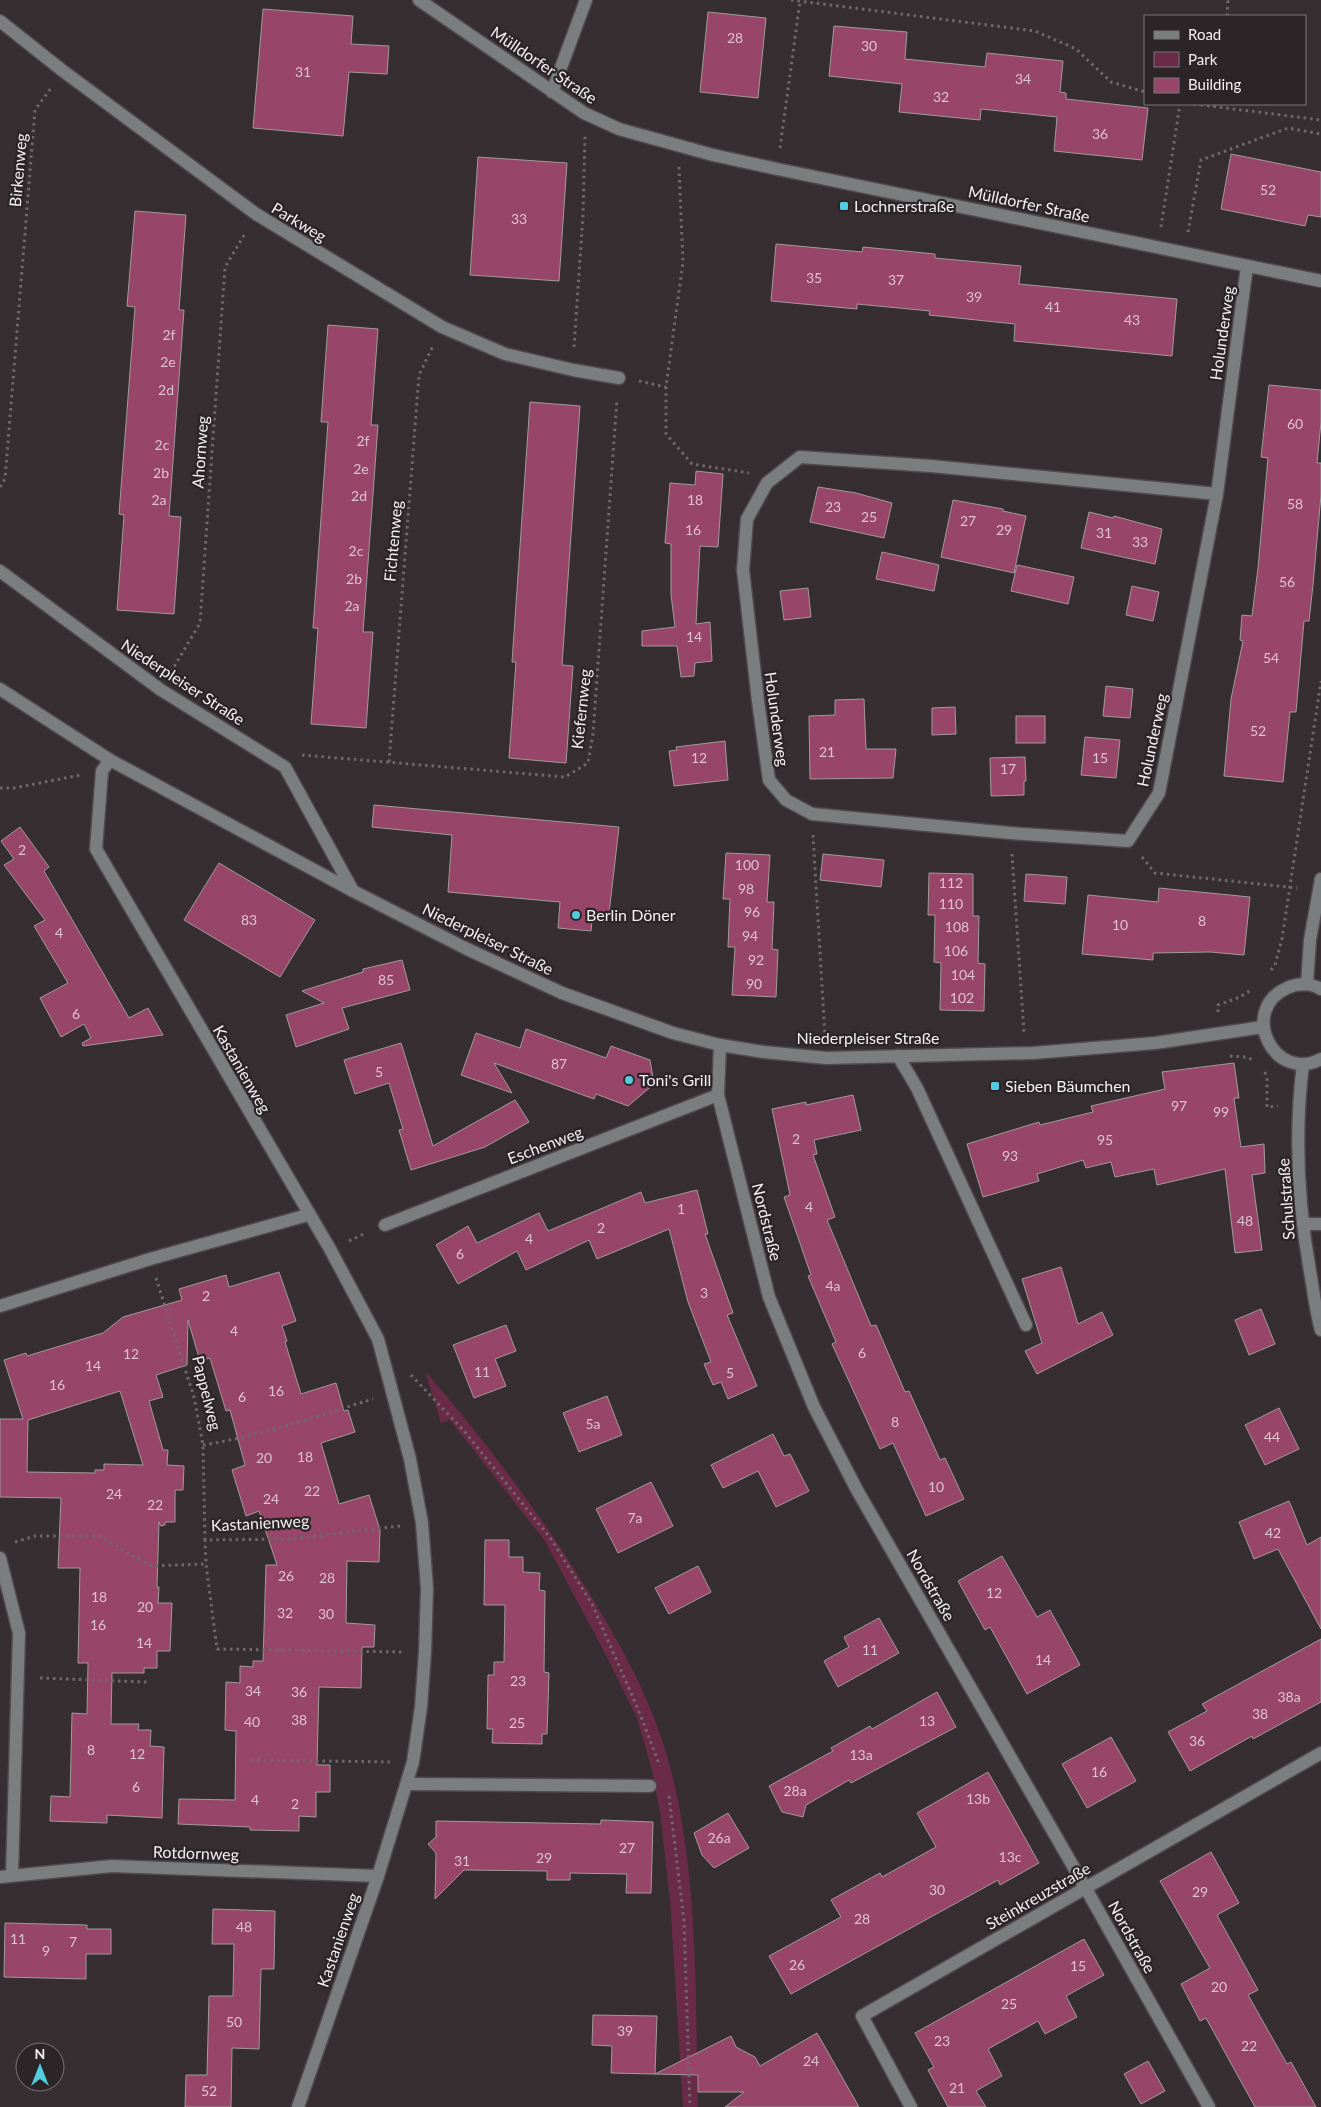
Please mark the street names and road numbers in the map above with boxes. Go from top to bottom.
street label: Mülldorfer Straße [488,22,601,107]
street label: Birkenweg [5,132,30,208]
street label: Mülldorfer Straße [967,181,1092,226]
street label: Parkweg [268,198,330,245]
street label: Holunderweg [1205,285,1238,381]
street label: Ahornweg [187,415,212,489]
street label: Fichtenweg [379,499,406,582]
street label: Niederpleiser Straße [118,635,248,729]
street label: Kiefernweg [567,668,594,750]
street label: Holunderweg [761,671,794,767]
street label: Holunderweg [1132,691,1171,788]
street label: Niederpleiser Straße [420,899,557,978]
street label: Kastanienweg [210,1021,275,1116]
street label: Niederpleiser Straße [796,1028,940,1047]
street label: Eschenweg [504,1121,585,1168]
street label: Schulstraße [1273,1158,1298,1241]
street label: Nordstraße [749,1181,786,1263]
street label: Pappelweg [189,1353,226,1432]
street label: Kastanienweg [210,1510,310,1535]
street label: Nordstraße [903,1546,960,1624]
street label: Rotdornweg [153,1842,239,1863]
street label: Steinkreuzstraße [982,1858,1093,1933]
street label: Kastanienweg [313,1890,363,1989]
street label: Nordstraße [1105,1897,1160,1976]

